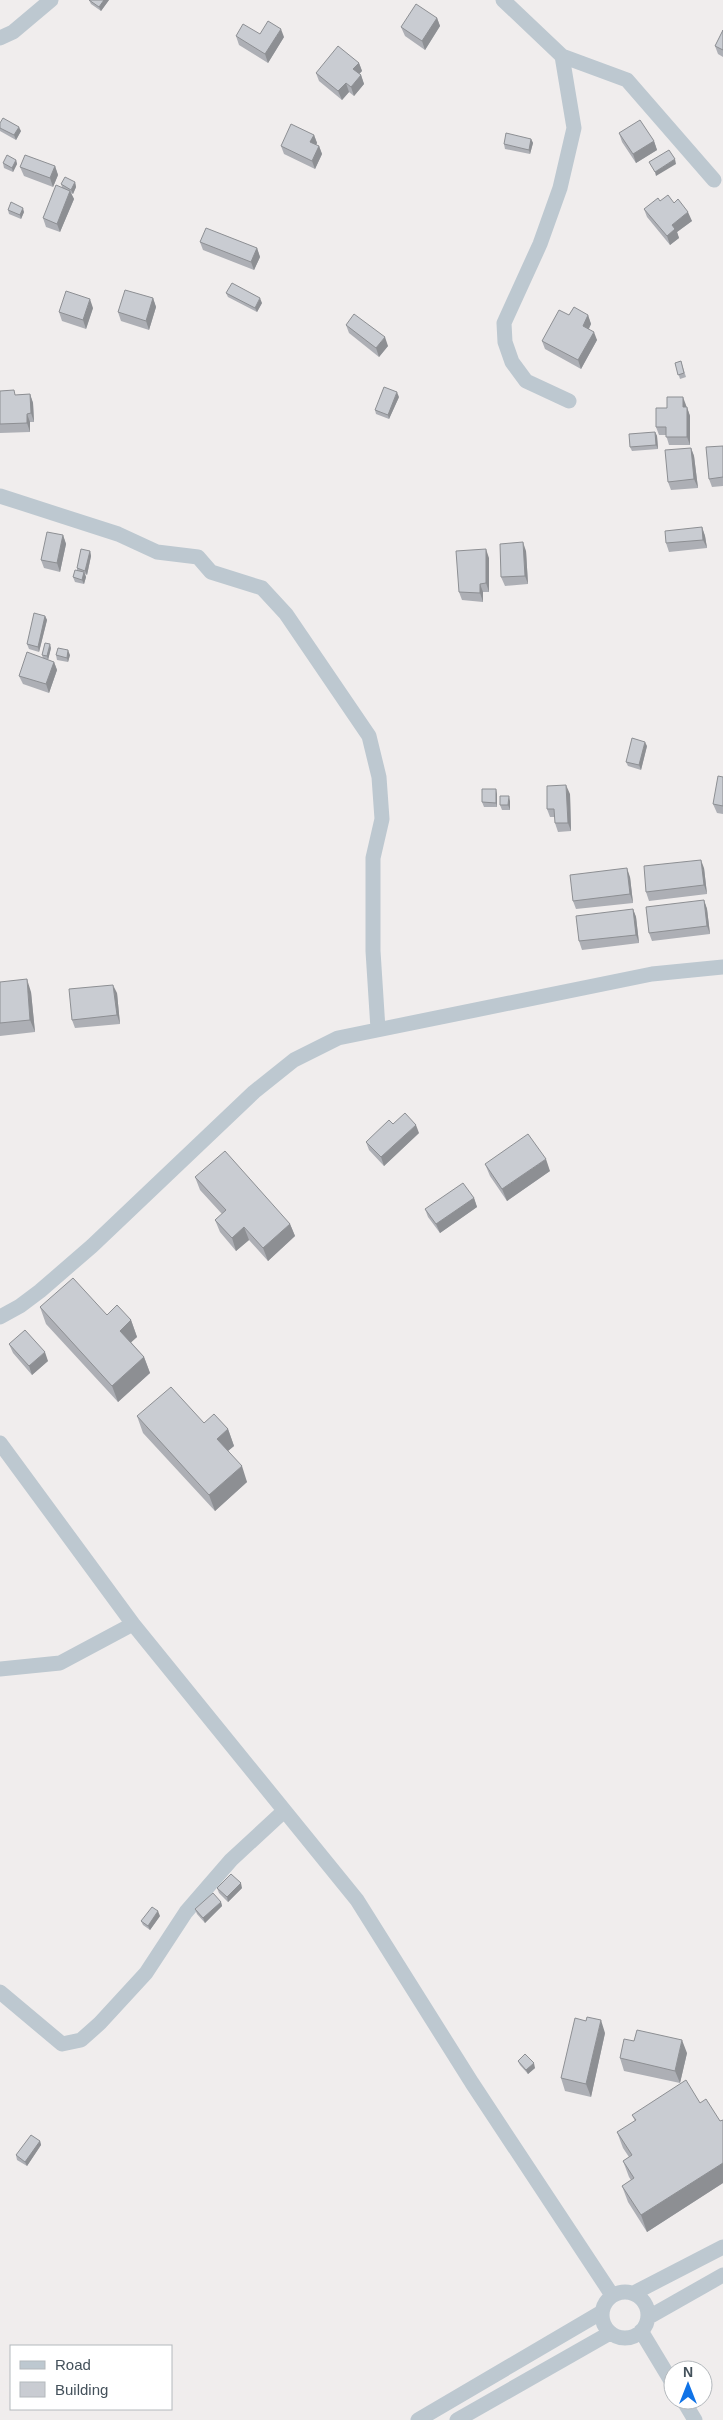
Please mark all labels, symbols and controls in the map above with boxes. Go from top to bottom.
legend [10,2345,172,2410]
text: Road [55,2356,91,2373]
north arrow [663,2360,713,2410]
text: N [683,2364,693,2380]
text: Building [55,2381,108,2398]

